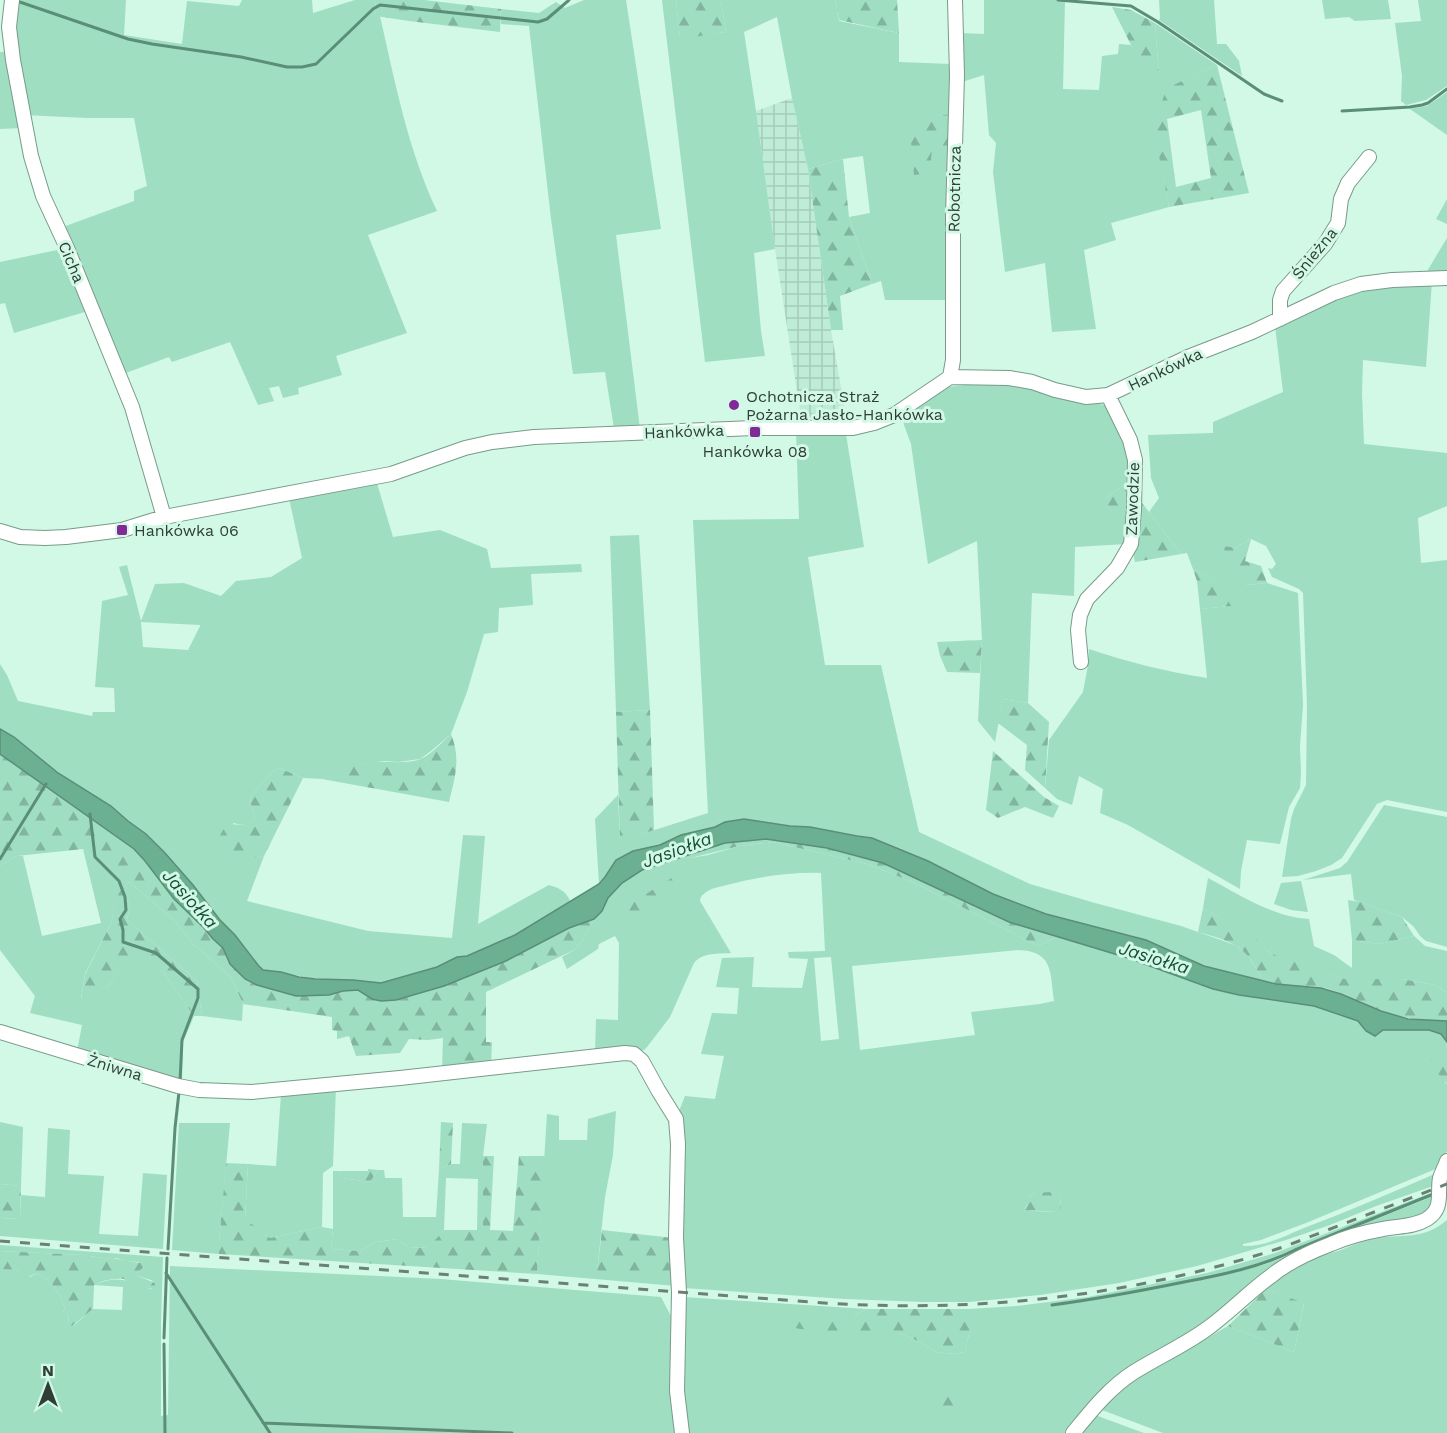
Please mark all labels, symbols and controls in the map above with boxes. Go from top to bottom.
street label: Robotnicza [944,145,965,233]
street label: Śnieżna [1288,224,1341,283]
street label: Cicha [54,239,89,286]
street label: Hankówka [1125,344,1206,395]
place label: Ochotnicza Straż Pożarna Jasło-Hankówka [746,387,943,424]
marker: Ochotnicza Straż Pożarna Jasło-Hankówka [727,398,741,412]
street label: Hankówka [644,421,724,442]
marker: Hankówka 08 [748,425,762,439]
place label: Hankówka 08 [703,442,807,461]
street label: Zawodzie [1122,462,1143,536]
place label: Hankówka 06 [134,521,239,540]
marker: Hankówka 06 [115,523,129,537]
water label: Jasiołka [639,827,714,872]
water label: Jasiołka [158,865,222,933]
water label: Jasiołka [1117,937,1192,978]
street label: Żniwna [85,1050,145,1085]
north arrow [18,1355,78,1415]
text: N [42,1361,54,1380]

